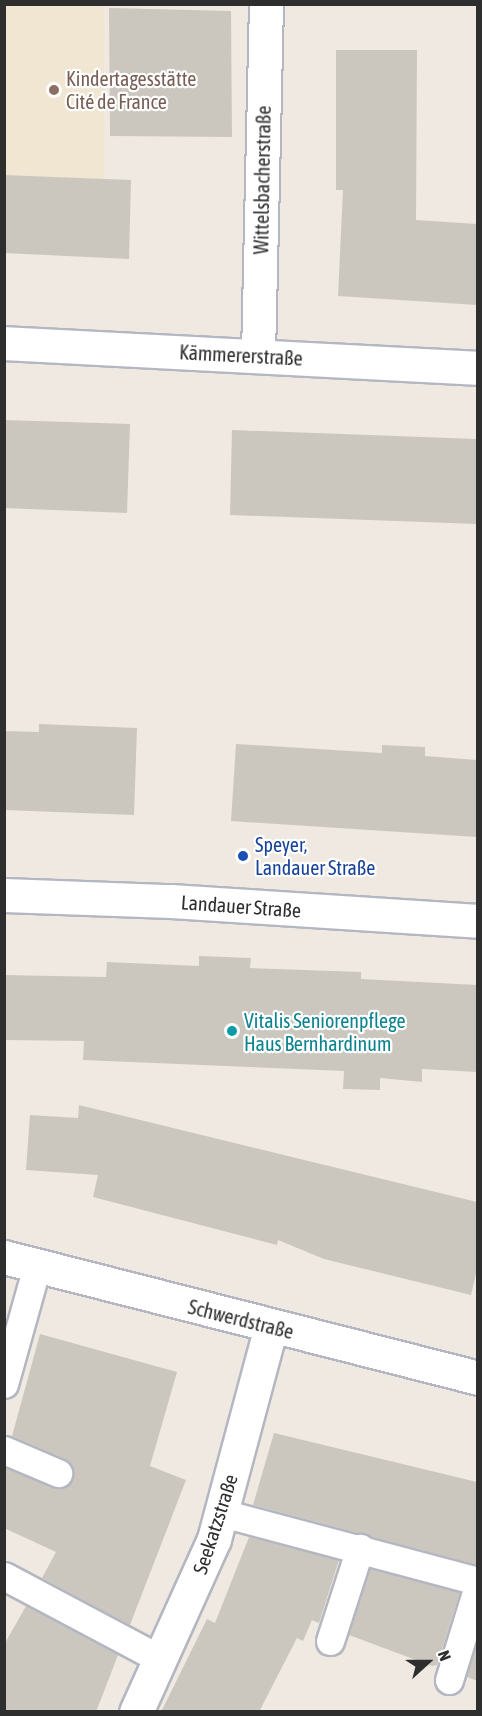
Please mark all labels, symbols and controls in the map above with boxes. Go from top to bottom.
place label: Kindertagesstätte Cité de France [66,66,196,113]
marker: Kindertagesstätte Cité de France [47,83,61,97]
street label: Wittelsbacherstraße [249,105,275,255]
street label: Kämmererstraße [179,340,303,370]
place label: Speyer, Landauer Straße [255,832,375,879]
marker: Speyer, Landauer Straße [236,849,250,863]
street label: Landauer Straße [180,890,302,922]
place label: Vitalis Seniorenpflege Haus Bernhardinum [244,1008,405,1055]
marker: Vitalis Seniorenpflege Haus Bernhardinum [225,1024,239,1038]
street label: Schwerdstraße [186,1294,296,1344]
street label: Seekatzstraße [188,1471,242,1577]
north arrow [398,1632,458,1692]
text: N [435,1648,455,1663]

